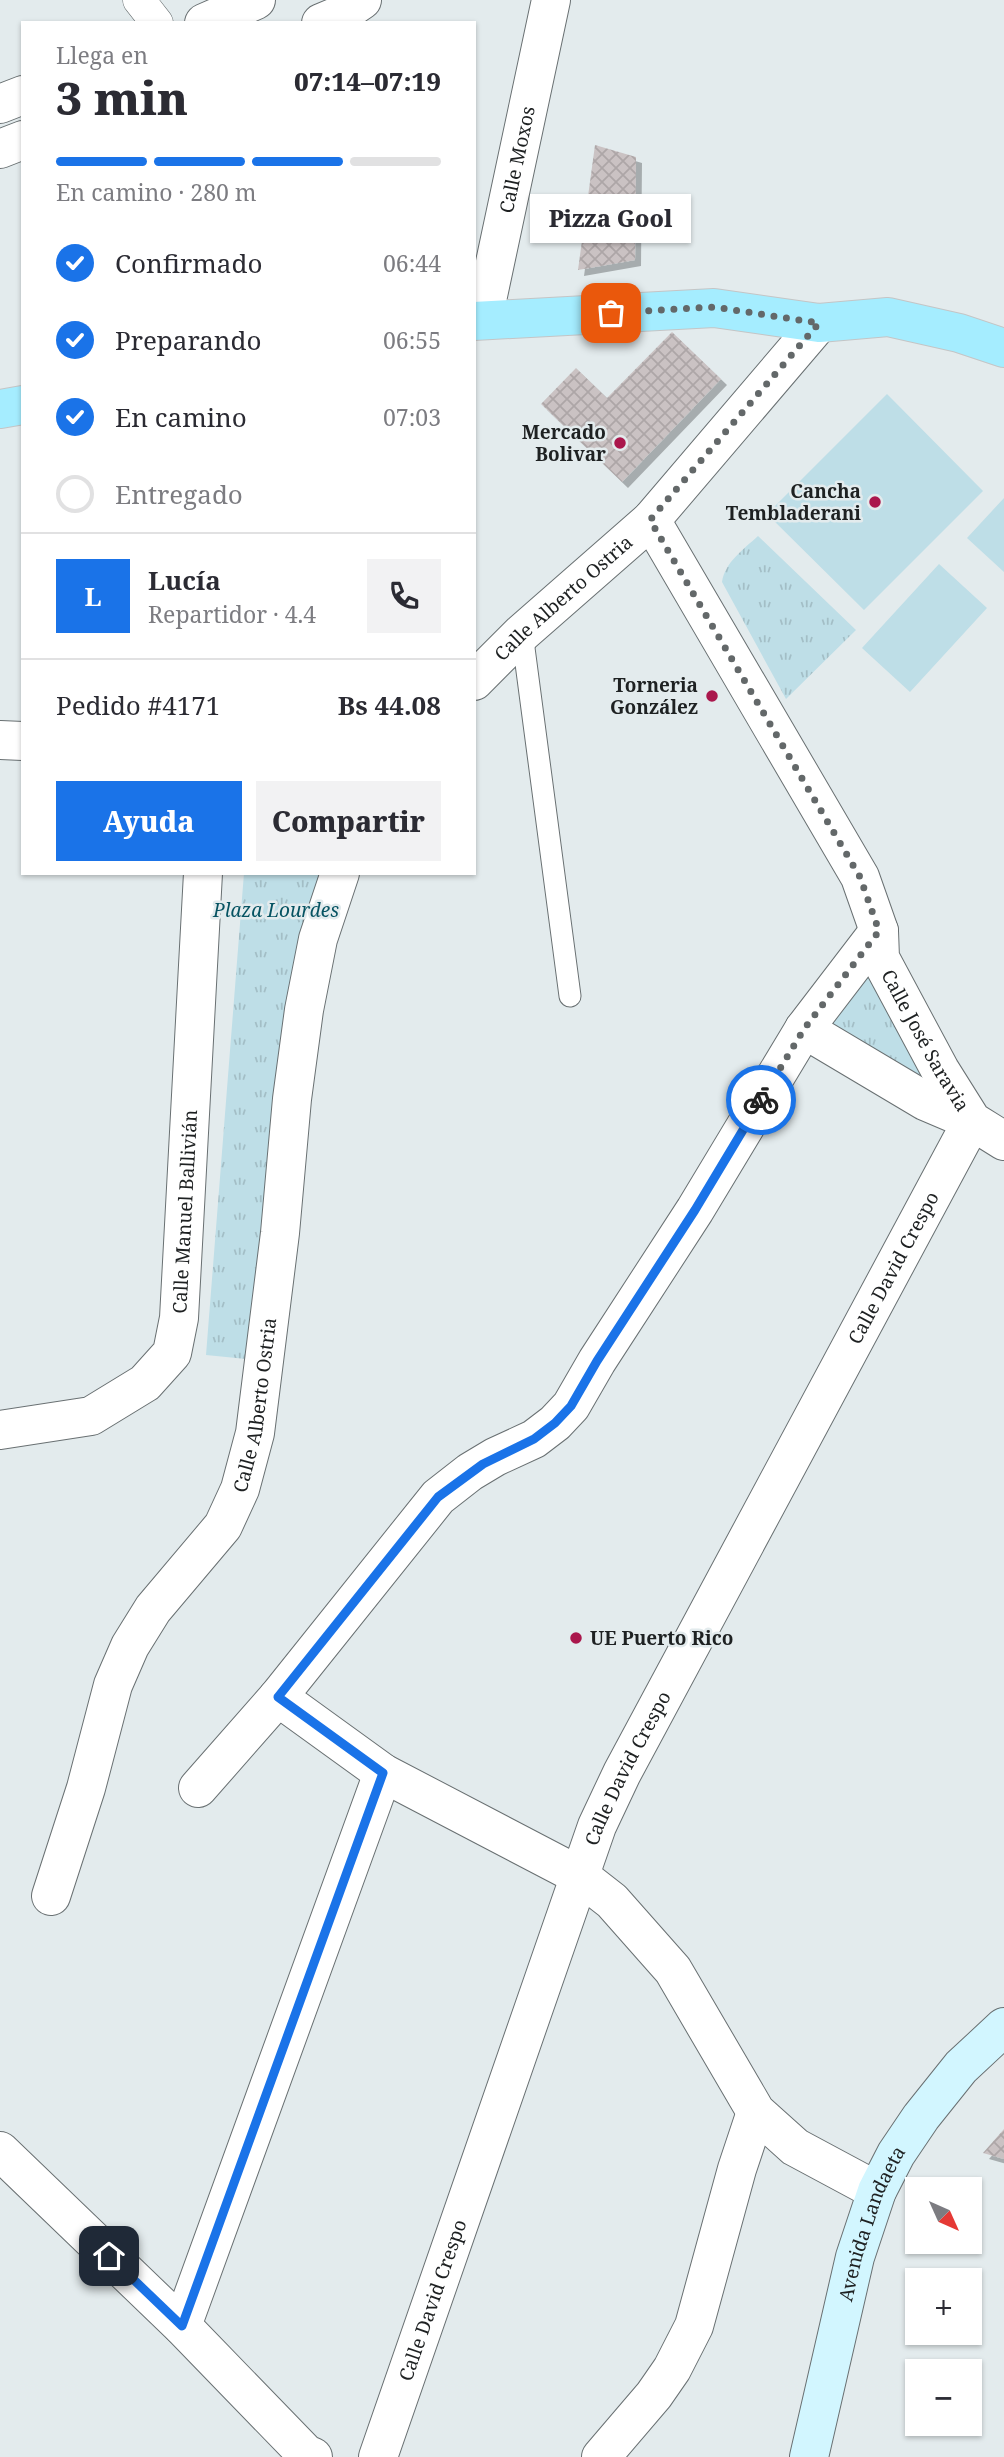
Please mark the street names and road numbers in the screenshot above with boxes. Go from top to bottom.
street label: Calle Moxos [493,104,541,215]
street label: Calle Alberto Ostria [488,529,638,667]
street label: Calle José Saravia [875,965,976,1116]
street label: Calle Manuel Ballivián [166,1109,203,1314]
street label: Calle David Crespo [842,1187,945,1349]
street label: Calle Alberto Ostria [227,1316,282,1495]
street label: Calle David Crespo [578,1686,677,1849]
street label: Avenida Landaeta [832,2140,911,2304]
street label: Calle David Crespo [392,2216,473,2385]

